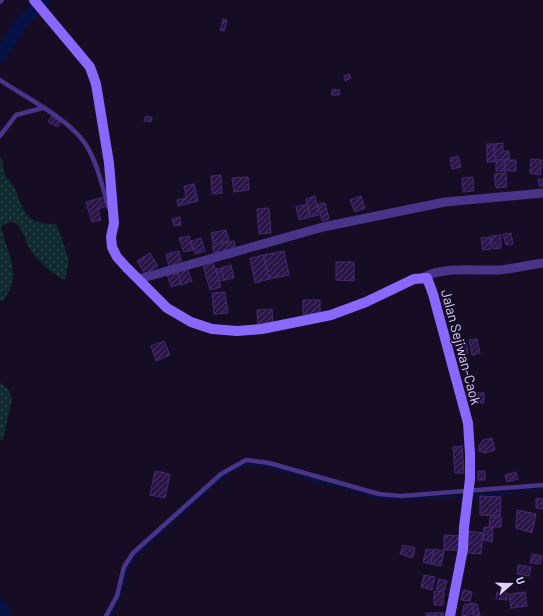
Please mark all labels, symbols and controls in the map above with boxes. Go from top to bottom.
street label: Jalan Sejiwan-Caok [438,287,485,406]
north arrow [491,564,531,604]
text: U [514,575,528,586]

